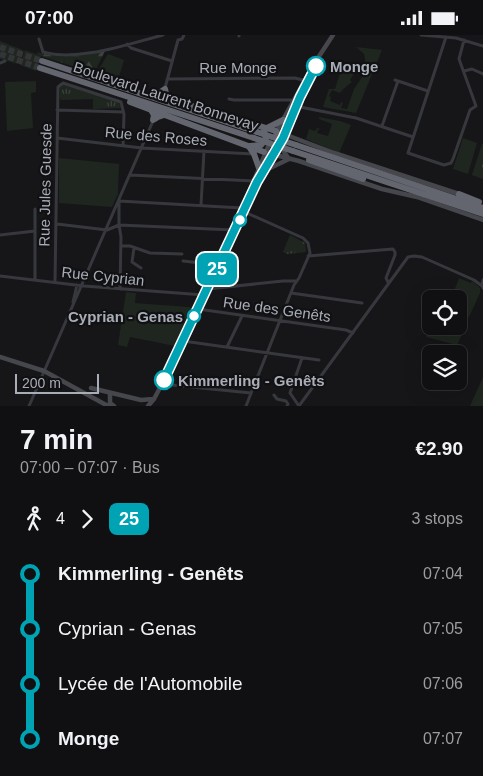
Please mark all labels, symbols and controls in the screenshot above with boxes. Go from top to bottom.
text: 07:00 [25,7,74,28]
marker: Monge [306,56,326,76]
street label: Boulevard Laurent Bonnevay [71,58,261,134]
place label: Monge [330,58,378,75]
street label: Rue Monge [199,59,277,76]
street label: Rue Jules Guesde [35,123,55,247]
street label: Rue des Roses [104,123,208,149]
unlabelled marker [233,213,247,227]
line badge: 25 [194,253,240,285]
text: 25 [207,259,227,279]
street label: Rue Cyprian [61,263,145,289]
map controls [422,290,467,390]
button: locate [422,290,467,335]
street label: Rue des Genêts [222,293,332,325]
place label: Cyprian - Genas [68,308,183,325]
marker: Cyprian - Genas [187,309,201,323]
button: layers [422,345,467,390]
marker: Kimmerling - Genêts [154,370,174,390]
scale bar [15,371,99,394]
place label: Kimmerling - Genêts [178,372,325,389]
text: 200 m [22,375,61,391]
text: 7 min [20,424,93,455]
text: €2.90 [415,438,463,459]
text: 07:00 – 07:07 · Bus [20,459,160,476]
icon: walk [20,505,48,533]
icon: forward [73,505,101,533]
text: 25 [119,509,139,529]
text: 4 [56,510,65,527]
text: 3 stops [411,510,463,527]
text: Kimmerling - Genêts [58,563,244,584]
text: 07:04 [423,565,463,582]
text: Cyprian - Genas [58,618,196,639]
text: 07:05 [423,620,463,637]
text: Lycée de l'Automobile [58,673,243,694]
text: 07:06 [423,675,463,692]
text: Monge [58,728,119,749]
text: 07:07 [423,730,463,747]

